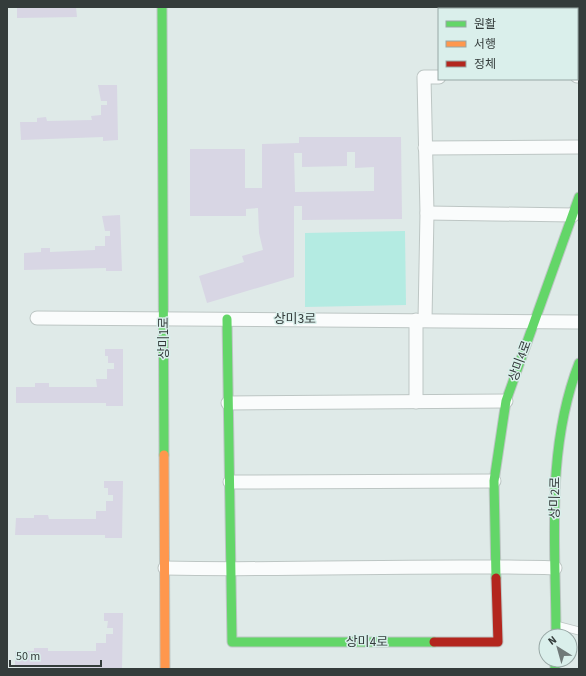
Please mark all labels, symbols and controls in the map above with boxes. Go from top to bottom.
legend [438,8,578,80]
text: 원활 [474,16,496,33]
text: 서행 [474,36,496,53]
text: 정체 [474,56,496,73]
street label: 상미3로 [274,310,316,328]
street label: 상미1로 [155,317,173,359]
street label: 상미4로 [504,338,536,384]
street label: 상미2로 [546,477,564,519]
north arrow [538,628,578,668]
text: N [545,632,560,649]
street label: 상미4로 [346,633,388,651]
scale bar [10,642,101,668]
text: 50 m [16,648,40,665]

